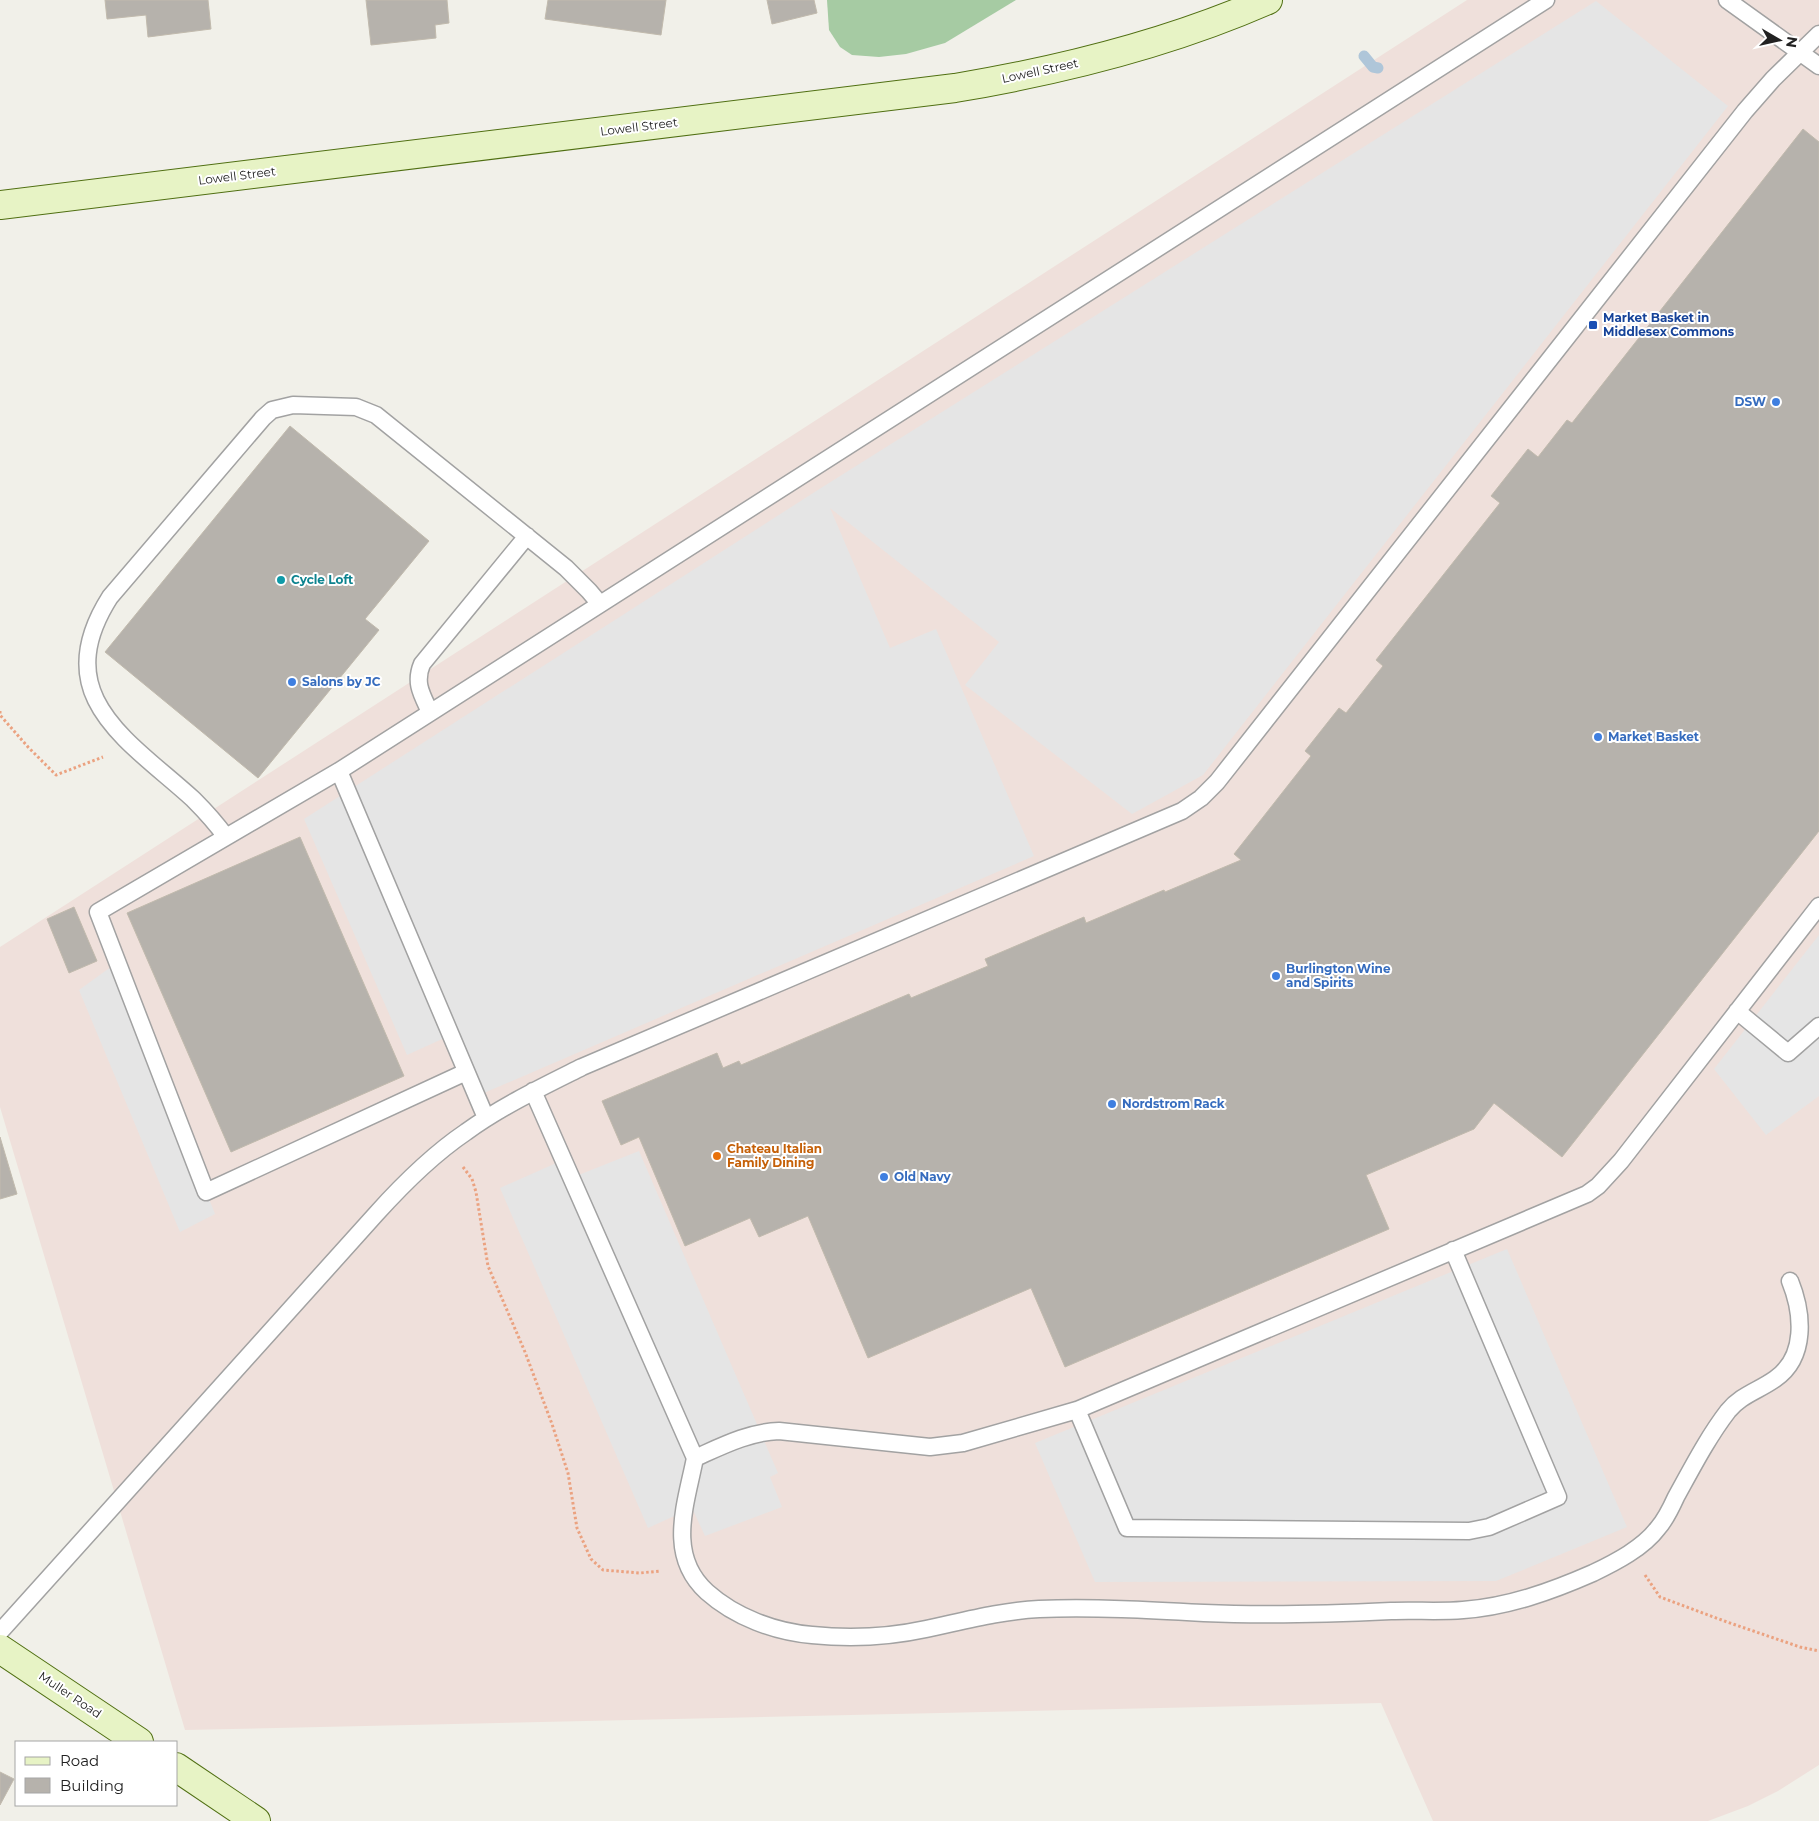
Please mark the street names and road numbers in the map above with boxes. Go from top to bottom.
street label: Lowell Street [1000,55,1080,86]
street label: Lowell Street [599,114,679,139]
street label: Lowell Street [197,163,277,188]
street label: Muller Road [36,1668,105,1721]

